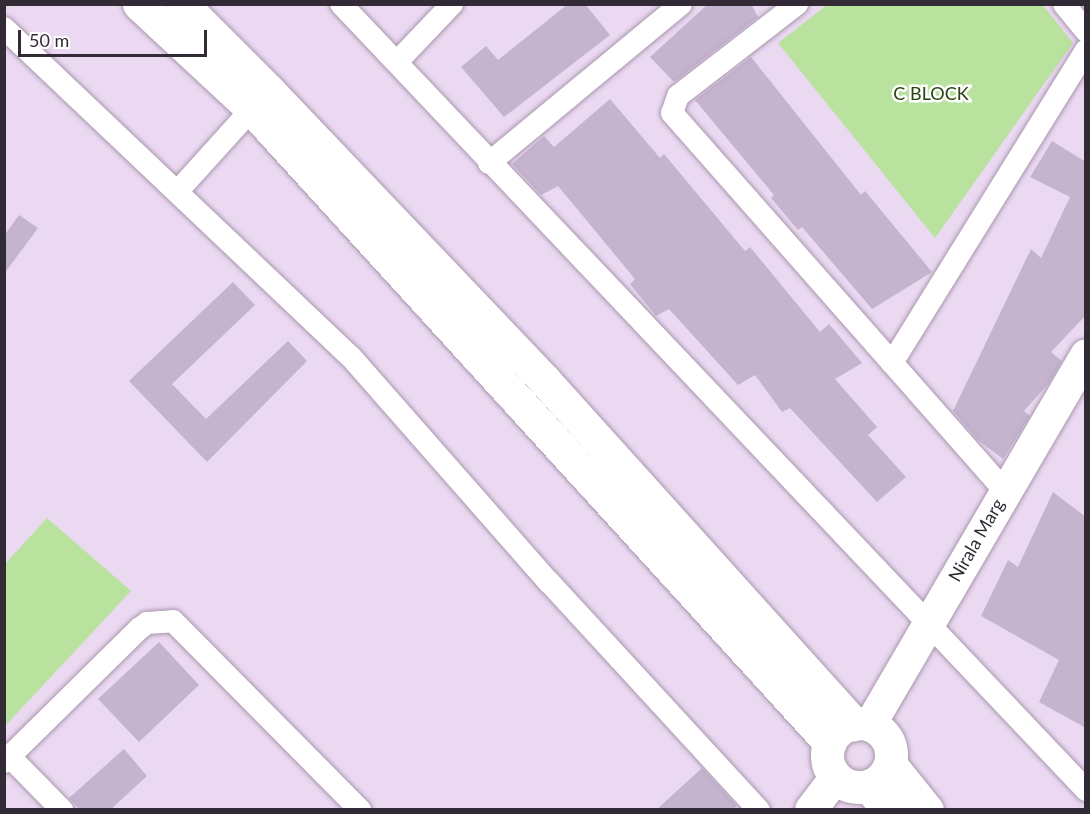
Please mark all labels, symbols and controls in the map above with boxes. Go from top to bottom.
scale bar [21,18,210,56]
text: 50 m [29,29,69,51]
park label: C BLOCK [893,82,969,104]
street label: Nirala Marg [944,495,1008,585]

